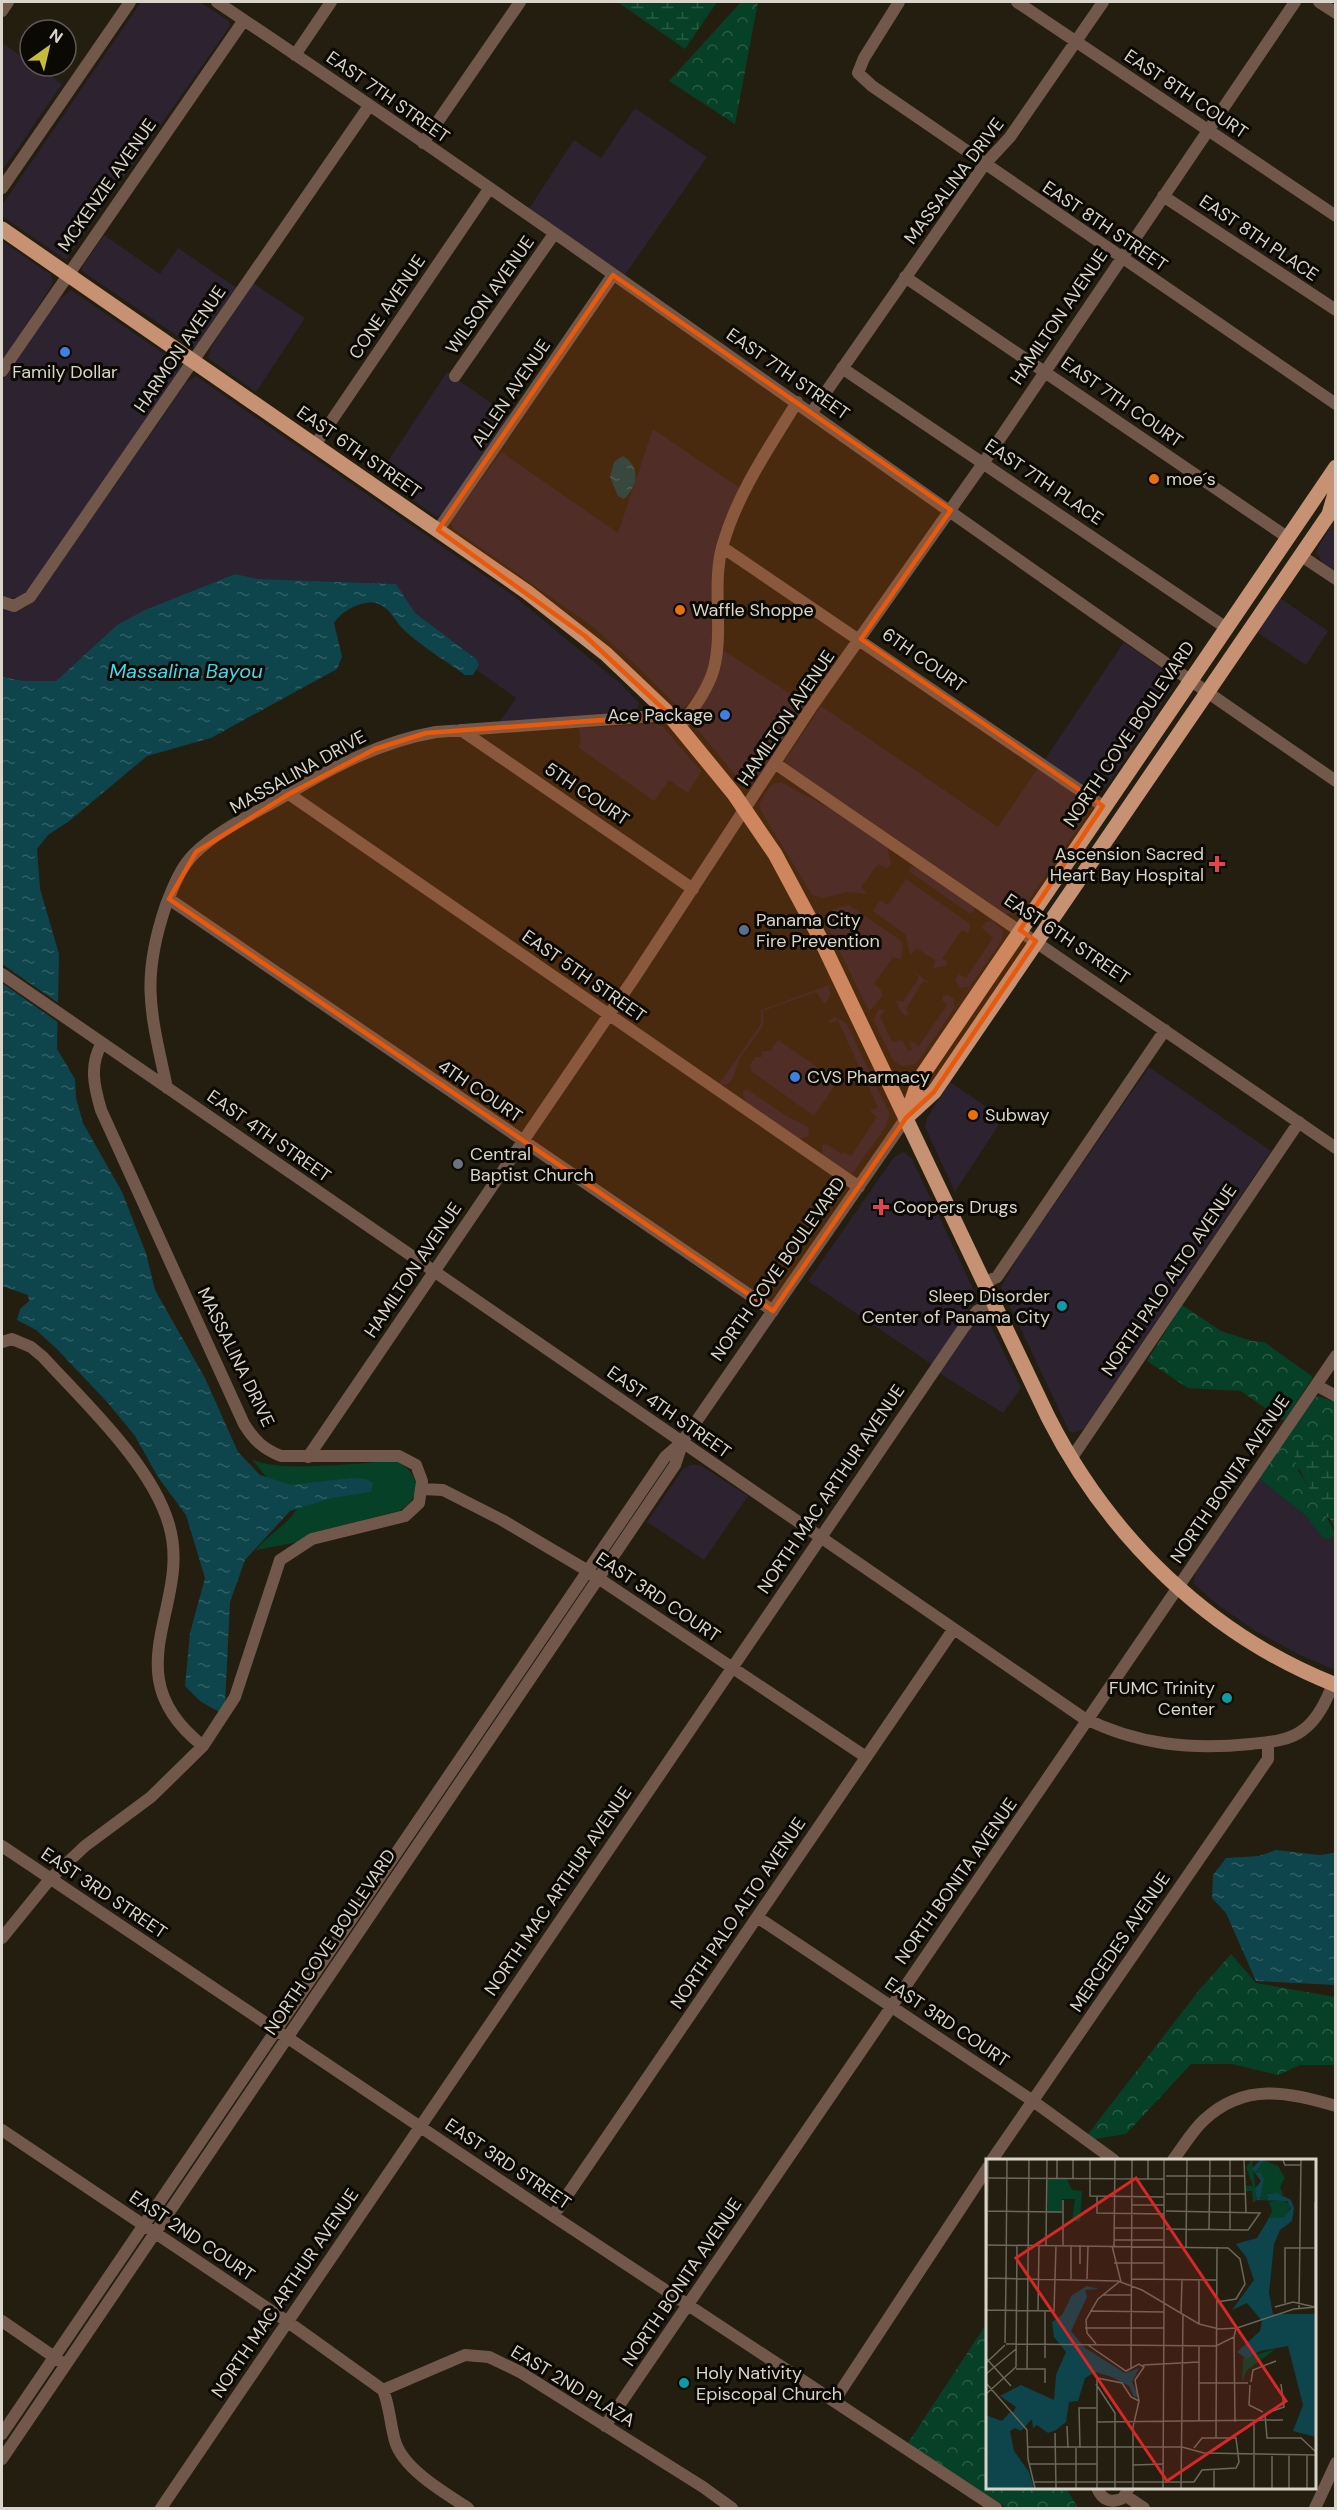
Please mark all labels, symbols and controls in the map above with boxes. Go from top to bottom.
north arrow [18,18,78,78]
text: N [45,24,67,48]
street label: EAST 8TH COURT [1120,44,1252,144]
street label: EAST 7TH STREET [322,46,454,148]
street label: MASSALINA DRIVE [899,113,1009,249]
street label: MCKENZIE AVENUE [52,114,162,256]
street label: EAST 8TH STREET [1038,175,1172,277]
street label: EAST 8TH PLACE [1195,189,1323,287]
street label: WILSON AVENUE [440,231,540,359]
street label: HAMILTON AVENUE [1005,245,1113,389]
street label: CONE AVENUE [343,250,431,364]
street label: HARMON AVENUE [129,281,231,417]
street label: EAST 7TH STREET [722,323,854,425]
street label: ALLEN AVENUE [466,334,556,452]
marker: Family Dollar [58,345,72,359]
street label: EAST 7TH COURT [1056,351,1188,453]
place label: Family Dollar [12,360,118,384]
street label: EAST 6TH STREET [292,400,426,504]
street label: EAST 7TH PLACE [980,433,1108,531]
place label: moe´s [1166,467,1216,491]
marker: moe´s [1147,472,1161,486]
place label: Waffle Shoppe [692,598,814,622]
marker: Waffle Shoppe [673,603,687,617]
street label: 6TH COURT [877,622,971,698]
street label: NORTH COVE BOULEVARD [1058,636,1200,832]
street label: HAMILTON AVENUE [732,646,840,790]
water label: Massalina Bayou [109,658,263,684]
place label: Ace Package [607,703,713,727]
marker: Ace Package [718,708,732,722]
street label: MASSALINA DRIVE [226,725,370,819]
street label: 5TH COURT [540,757,634,831]
place label: Ascension Sacred Heart Bay Hospital [1050,842,1204,887]
marker: Ascension Sacred Heart Bay Hospital [1208,855,1226,873]
street label: EAST 6TH STREET [1000,888,1134,990]
place label: Panama City Fire Prevention [756,908,880,953]
marker: Panama City Fire Prevention [737,923,751,937]
street label: EAST 5TH STREET [517,924,651,1028]
street label: 4TH COURT [433,1054,527,1128]
place label: CVS Pharmacy [807,1065,930,1089]
marker: CVS Pharmacy [788,1070,802,1084]
street label: EAST 4TH STREET [202,1084,336,1188]
place label: Subway [985,1103,1050,1127]
marker: Subway [966,1108,980,1122]
place label: Central Baptist Church [470,1142,594,1187]
marker: Central Baptist Church [451,1157,465,1171]
street label: NORTH COVE BOULEVARD [705,1172,851,1366]
street label: NORTH PALO ALTO AVENUE [1096,1179,1242,1381]
place label: Coopers Drugs [893,1195,1018,1219]
street label: HAMILTON AVENUE [359,1198,467,1342]
marker: Coopers Drugs [874,1200,888,1214]
street label: MASSALINA DRIVE [192,1283,280,1431]
place label: Sleep Disorder Center of Panama City [862,1284,1050,1329]
marker: Sleep Disorder Center of Panama City [1055,1299,1069,1313]
street label: EAST 4TH STREET [602,1360,736,1464]
street label: NORTH MAC ARTHUR AVENUE [752,1380,910,1598]
street label: NORTH BONITA AVENUE [1165,1390,1295,1568]
street label: EAST 3RD COURT [591,1546,725,1648]
place label: FUMC Trinity Center [1109,1676,1215,1721]
marker: FUMC Trinity Center [1220,1691,1234,1705]
street label: NORTH MAC ARTHUR AVENUE [479,1782,637,2000]
street label: NORTH BONITA AVENUE [889,1793,1023,1969]
street label: NORTH PALO ALTO AVENUE [665,1812,811,2014]
street label: EAST 3RD STREET [36,1842,172,1944]
street label: NORTH COVE BOULEVARD [259,1844,401,2040]
street label: MERCEDES AVENUE [1064,1867,1176,2017]
street label: EAST 3RD COURT [880,1971,1014,2073]
street label: EAST 3RD STREET [440,2113,576,2215]
inset map [986,2159,1316,2489]
street label: NORTH MAC ARTHUR AVENUE [206,2184,364,2402]
street label: EAST 2ND COURT [125,2185,259,2287]
street label: NORTH BONITA AVENUE [617,2193,747,2371]
street label: EAST 2ND PLAZA [507,2339,640,2433]
place label: Holy Nativity Episcopal Church [696,2361,842,2406]
marker: Holy Nativity Episcopal Church [677,2376,691,2390]

